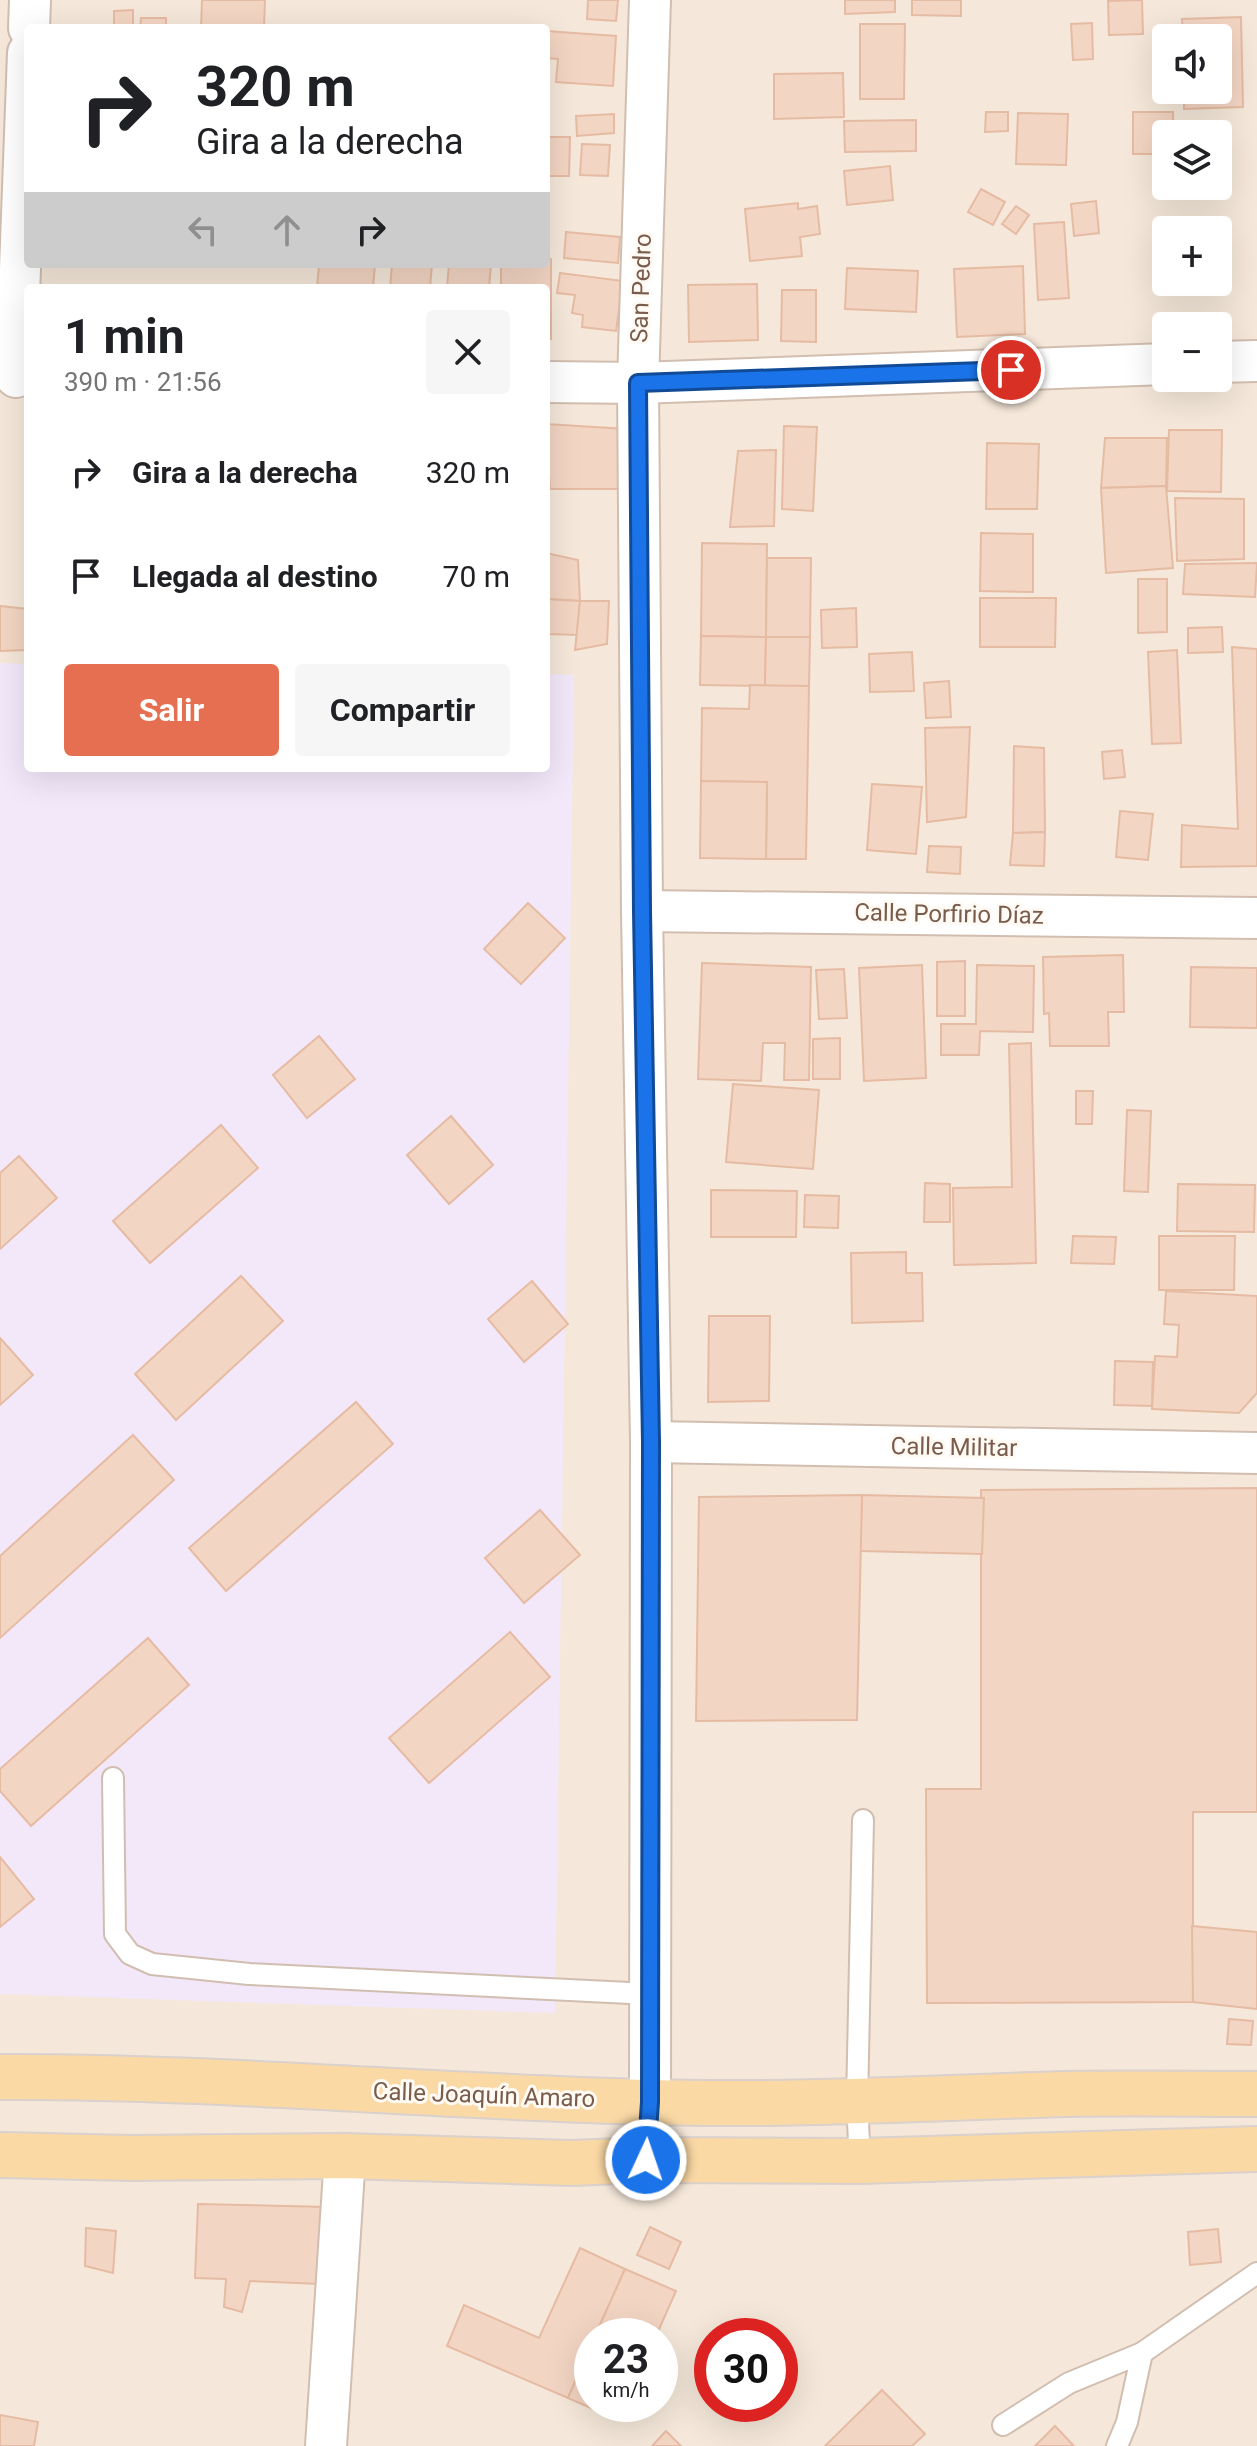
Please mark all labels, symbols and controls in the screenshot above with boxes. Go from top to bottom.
map controls [1152,24,1232,392]
button: sound [1152,24,1232,104]
text: 320 m [196,54,355,120]
icon: right [64,56,168,160]
button: layers [1152,120,1232,200]
text: Gira a la derecha [196,121,464,163]
icon: left [181,208,225,252]
icon: ahead [265,208,309,252]
icon: right [349,208,393,252]
button: + [1152,216,1232,296]
street label: San Pedro [625,233,657,343]
text: 1 min [64,308,185,365]
button: close [426,310,510,394]
button: − [1152,312,1232,392]
pin [977,336,1045,404]
icon: arrive [989,348,1033,392]
text: 390 m · 21:56 [64,367,222,397]
icon: right [64,450,108,494]
text: Gira a la derecha [132,455,358,490]
text: 320 m [426,455,510,490]
icon: arrive [64,554,108,598]
text: Llegada al destino [132,559,378,594]
text: 70 m [443,559,510,594]
button: Salir [64,664,279,756]
button: Compartir [295,664,510,756]
street label: Calle Porfirio Díaz [854,898,1044,930]
street label: Calle Militar [890,1432,1018,1462]
street label: Calle Joaquín Amaro [372,2077,596,2113]
position arrow [604,2118,688,2202]
speed limit sign: 30 [694,2318,798,2422]
text: 23 [603,2336,649,2383]
text: km/h [603,2378,649,2402]

